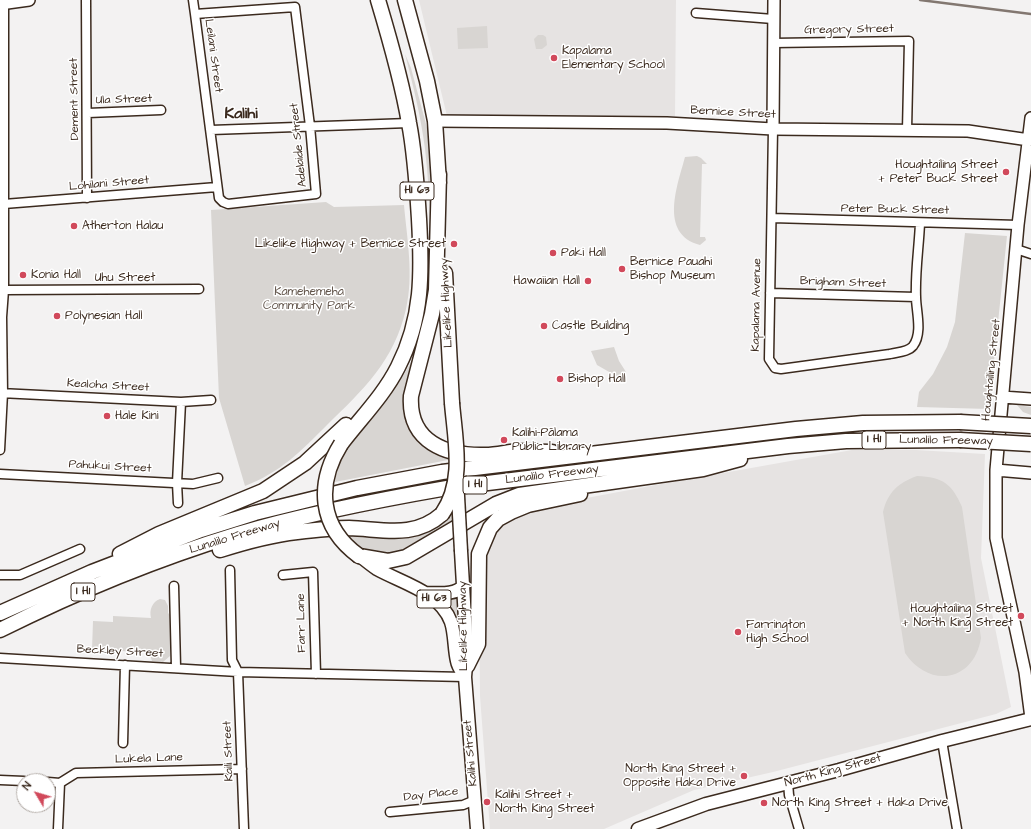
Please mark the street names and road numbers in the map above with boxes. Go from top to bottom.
street label: Leilani Street [201,18,225,94]
street label: Gregory Street [804,22,894,38]
street label: Dement Street [67,57,83,141]
street label: Ula Street [95,92,153,108]
street label: Adelaide Street [287,102,311,188]
street label: Bernice Street [690,104,776,122]
street label: Lohilani Street [68,173,150,195]
road number: HI 63 [400,182,434,200]
street label: Peter Buck Street [841,202,949,218]
street label: Likelike Highway [437,258,457,348]
street label: Kapalama Avenue [749,258,765,352]
street label: Uhu Street [95,271,155,285]
street label: Brigham Street [800,274,886,292]
street label: Houghtailing Street [979,318,1005,422]
street label: Kealoha Street [66,377,150,395]
road number: I H1 [862,431,886,449]
street label: Lunalilo Freeway [899,433,993,449]
street label: Pahukui Street [68,458,152,476]
street label: Lunalilo Freeway [504,462,600,488]
road number: I H1 [463,476,487,494]
street label: Lunalilo Freeway [188,516,282,558]
street label: Likelike Highway [456,581,472,671]
road number: I H1 [71,583,95,601]
road number: HI 63 [417,590,451,608]
street label: Farr Lane [294,593,310,653]
street label: Beckley Street [76,643,164,661]
street label: Kalihi Street [461,719,481,787]
street label: Kaili Street [221,720,237,782]
street label: Lukela Lane [115,751,183,767]
street label: North King Street [783,751,883,791]
street label: Day Place [403,785,459,805]

